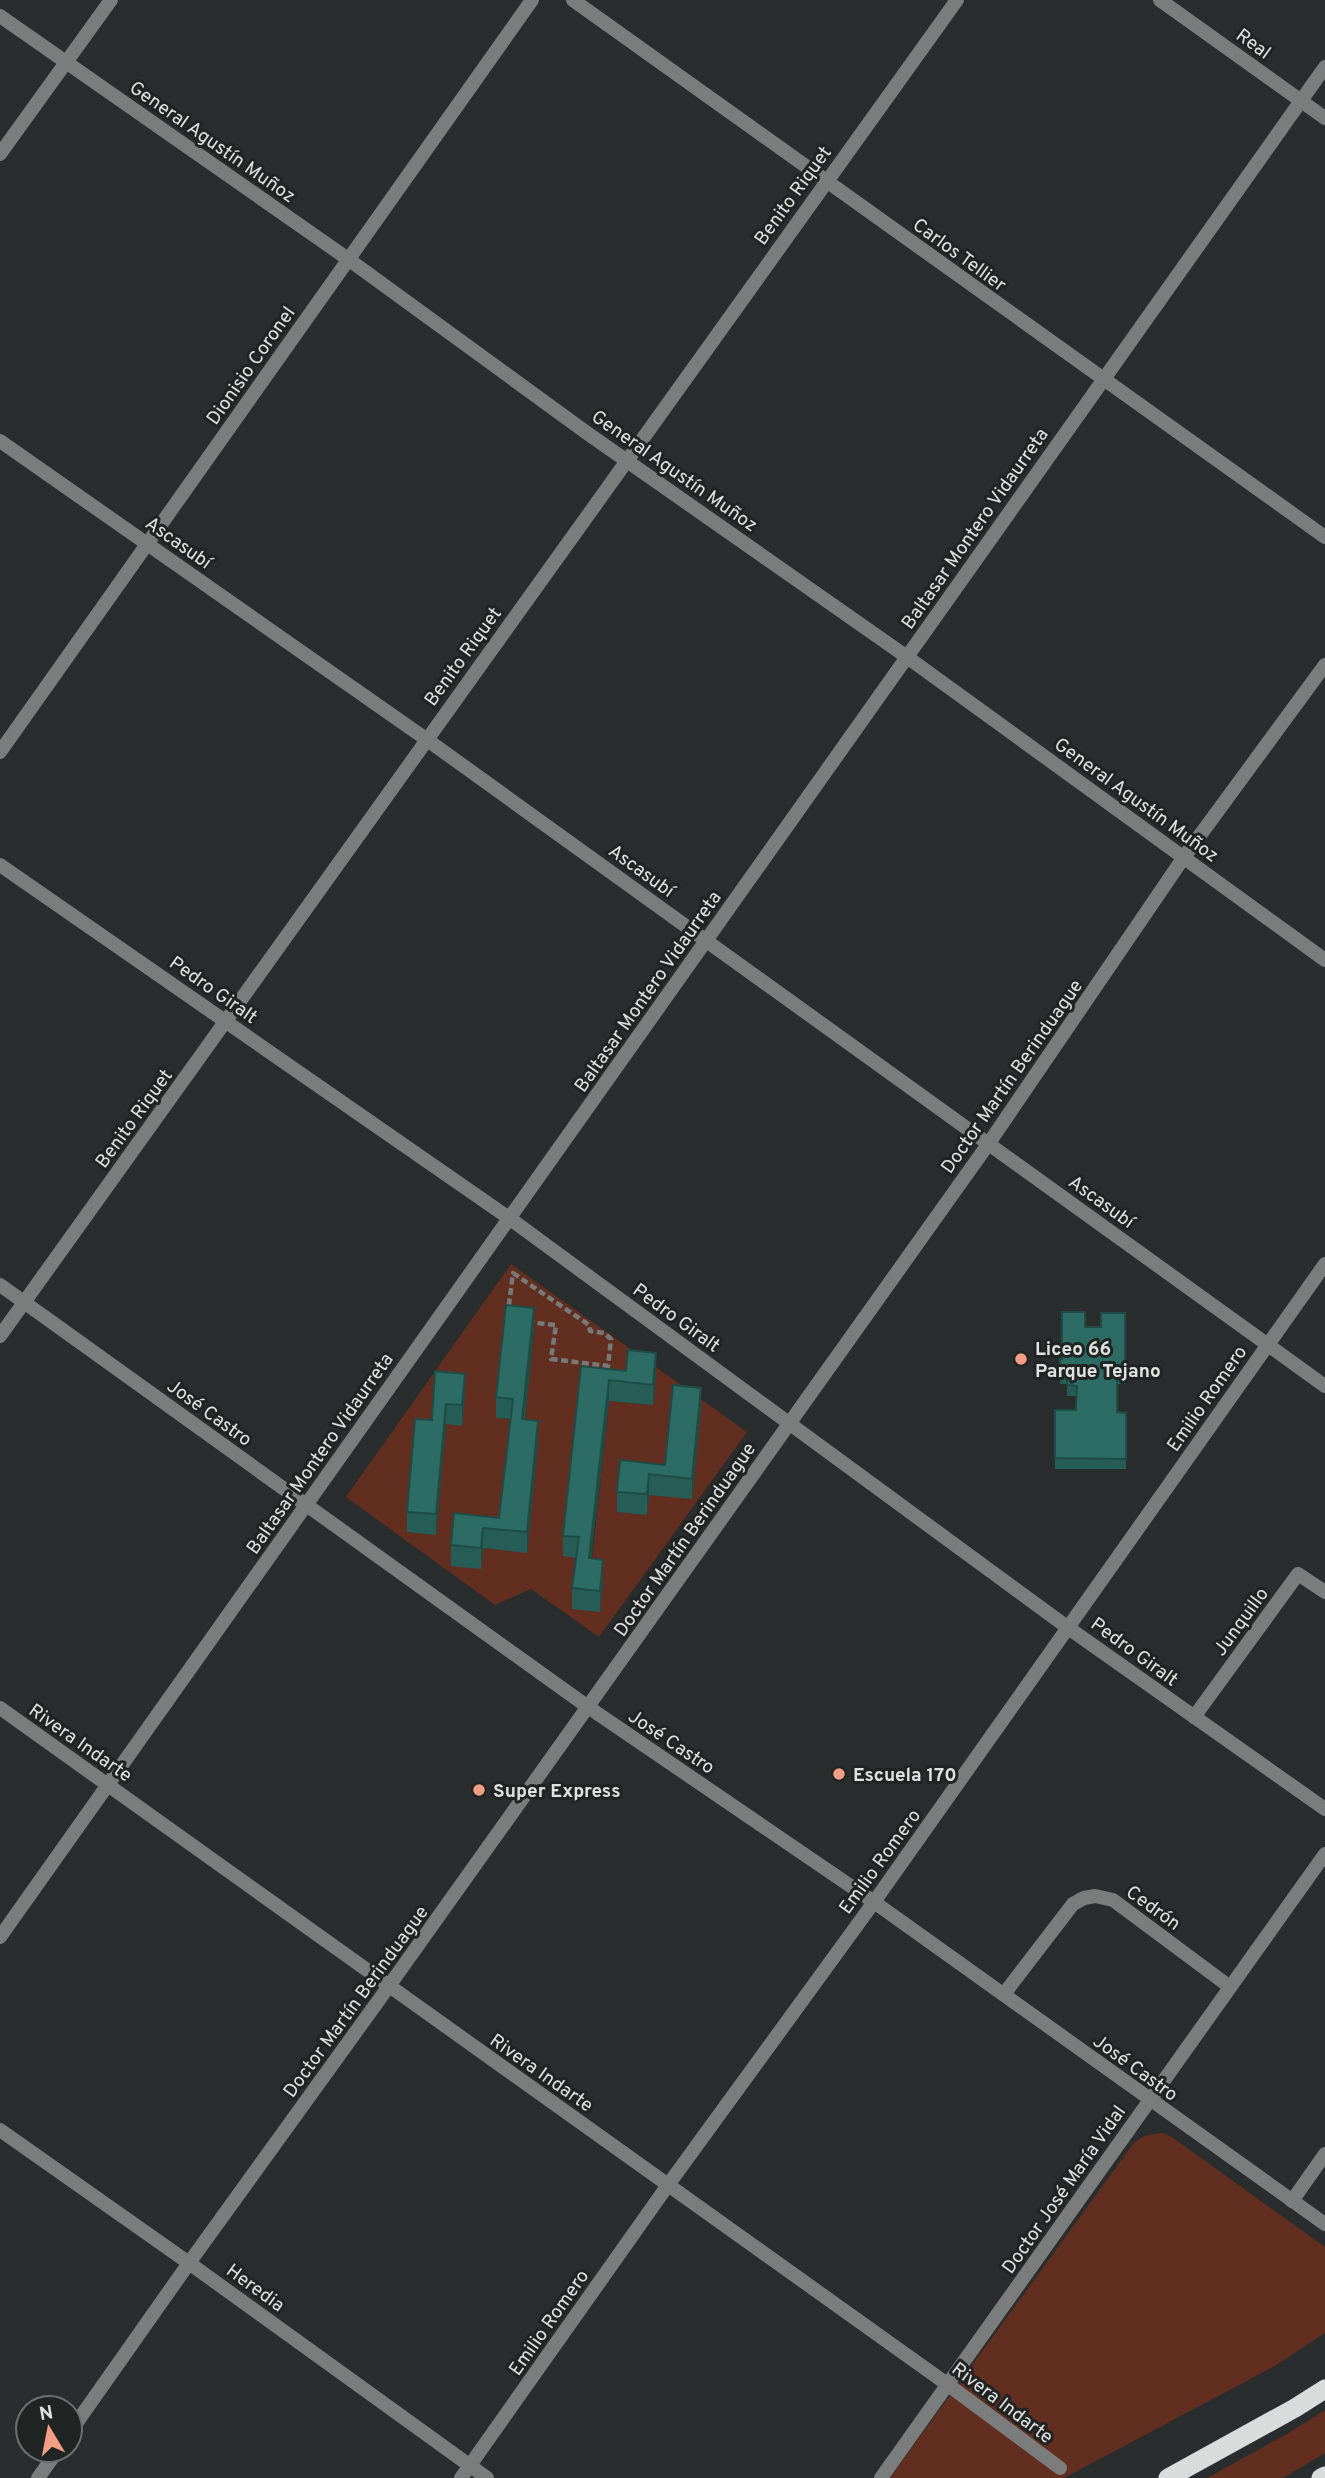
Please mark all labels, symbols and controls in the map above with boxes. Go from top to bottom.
street label: Real [1231,24,1275,65]
street label: General Agustín Muñoz [124,76,300,209]
street label: Benito Riquet [750,142,838,250]
street label: Carlos Tellier [907,214,1011,298]
street label: Dionisio Coronel [202,302,301,430]
street label: General Agustín Muñoz [586,405,762,538]
street label: Baltasar Montero Vidaurreta [897,424,1054,634]
street label: Ascasubí [140,512,218,576]
street label: Benito Riquet [420,603,508,711]
street label: General Agustín Muñoz [1049,733,1223,868]
street label: Ascasubí [603,840,680,905]
street label: Baltasar Montero Vidaurreta [570,887,727,1097]
street label: Pedro Giralt [164,951,262,1030]
street label: Doctor Martín Berinduague [936,975,1089,1179]
street label: Benito Riquet [91,1065,179,1173]
street label: Ascasubí [1063,1171,1140,1236]
street label: Pedro Giralt [627,1279,724,1358]
place label: Liceo 66 Parque Tejano [1035,1338,1161,1384]
street label: Emilio Romero [1162,1341,1253,1457]
street label: Baltasar Montero Vidaurreta [242,1349,399,1559]
marker: Liceo 66 Parque Tejano [1013,1351,1029,1367]
street label: José Castro [162,1375,256,1452]
street label: Doctor Martín Berinduague [609,1438,762,1642]
street label: Junquillo [1209,1583,1275,1661]
street label: Pedro Giralt [1085,1613,1182,1692]
street label: Rivera Indarte [23,1699,136,1788]
street label: José Castro [623,1705,719,1780]
place label: Escuela 170 [853,1764,957,1788]
marker: Escuela 170 [831,1766,847,1782]
place label: Super Express [493,1780,621,1804]
marker: Super Express [471,1782,487,1798]
street label: Emilio Romero [834,1805,927,1919]
street label: Cedrón [1121,1881,1185,1937]
street label: Doctor Martín Berinduague [279,1901,434,2103]
street label: Rivera Indarte [484,2029,597,2118]
street label: José Castro [1088,2030,1182,2107]
street label: Doctor José María Vidal [997,2101,1132,2279]
street label: Heredia [221,2259,289,2318]
street label: Emilio Romero [504,2265,595,2381]
street label: Rivera Indarte [946,2358,1057,2450]
north arrow [14,2394,84,2464]
text: N [38,2401,55,2427]

